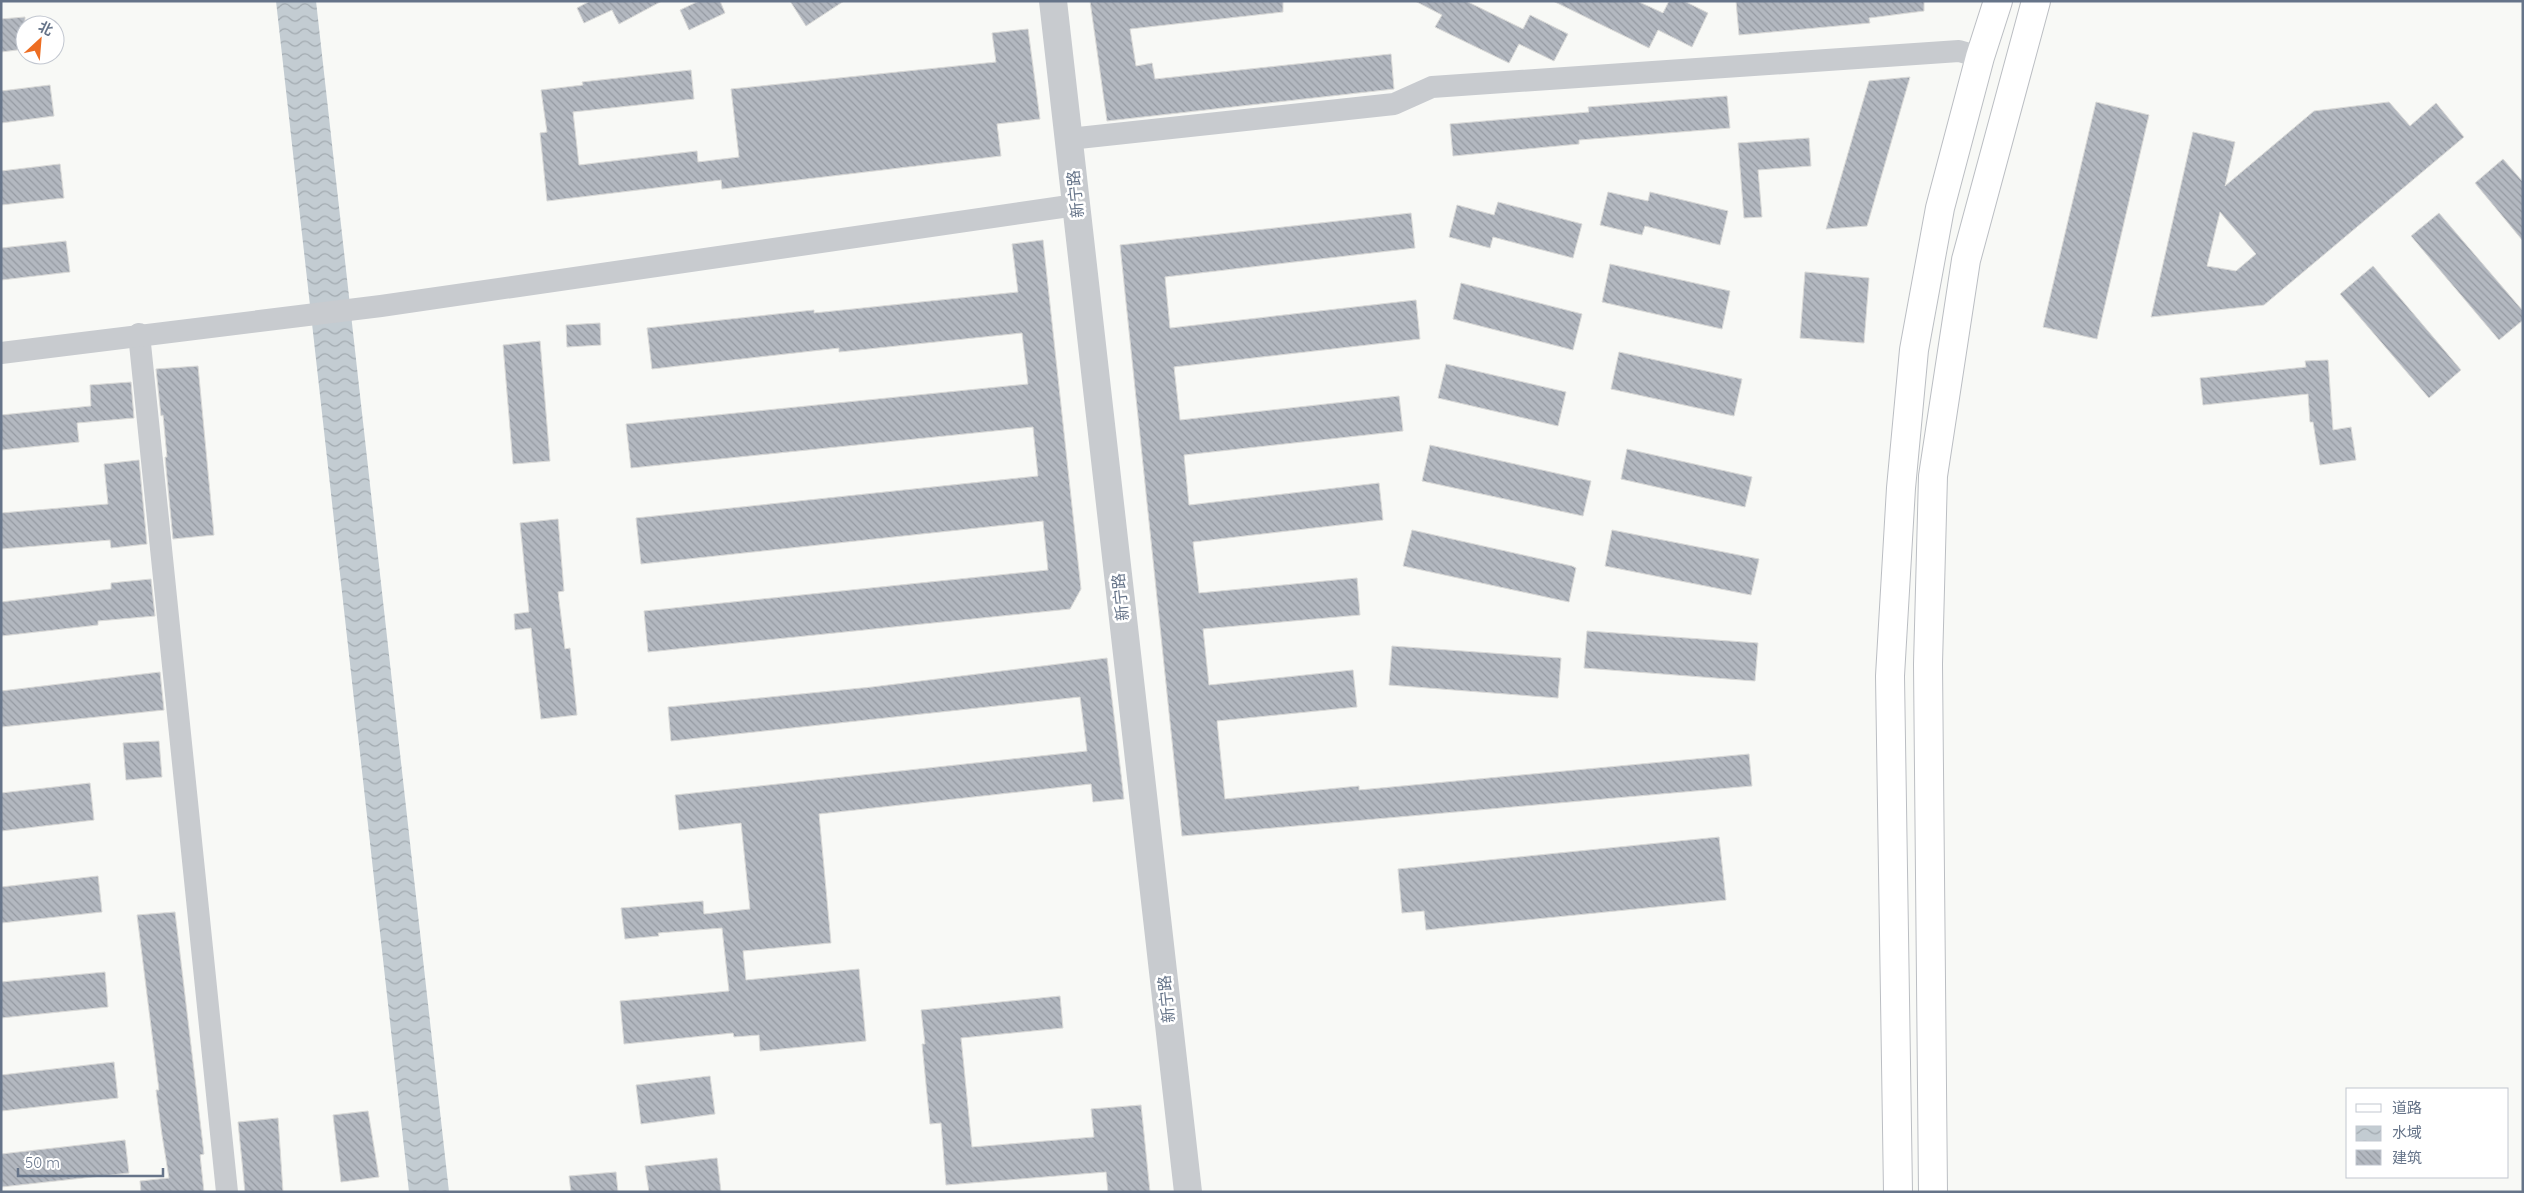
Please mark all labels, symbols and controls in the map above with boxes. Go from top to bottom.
north arrow [15,15,65,65]
text: 北 [35,17,56,39]
street label: 新宁路 [1063,169,1087,219]
street label: 新宁路 [1108,572,1132,622]
street label: 新宁路 [1154,974,1178,1024]
legend [2346,1088,2509,1178]
text: 道路 [2392,1098,2422,1117]
text: 水域 [2392,1123,2422,1142]
scale bar [18,1146,162,1178]
text: 建筑 [2392,1148,2422,1167]
text: 50 m [25,1153,60,1172]

